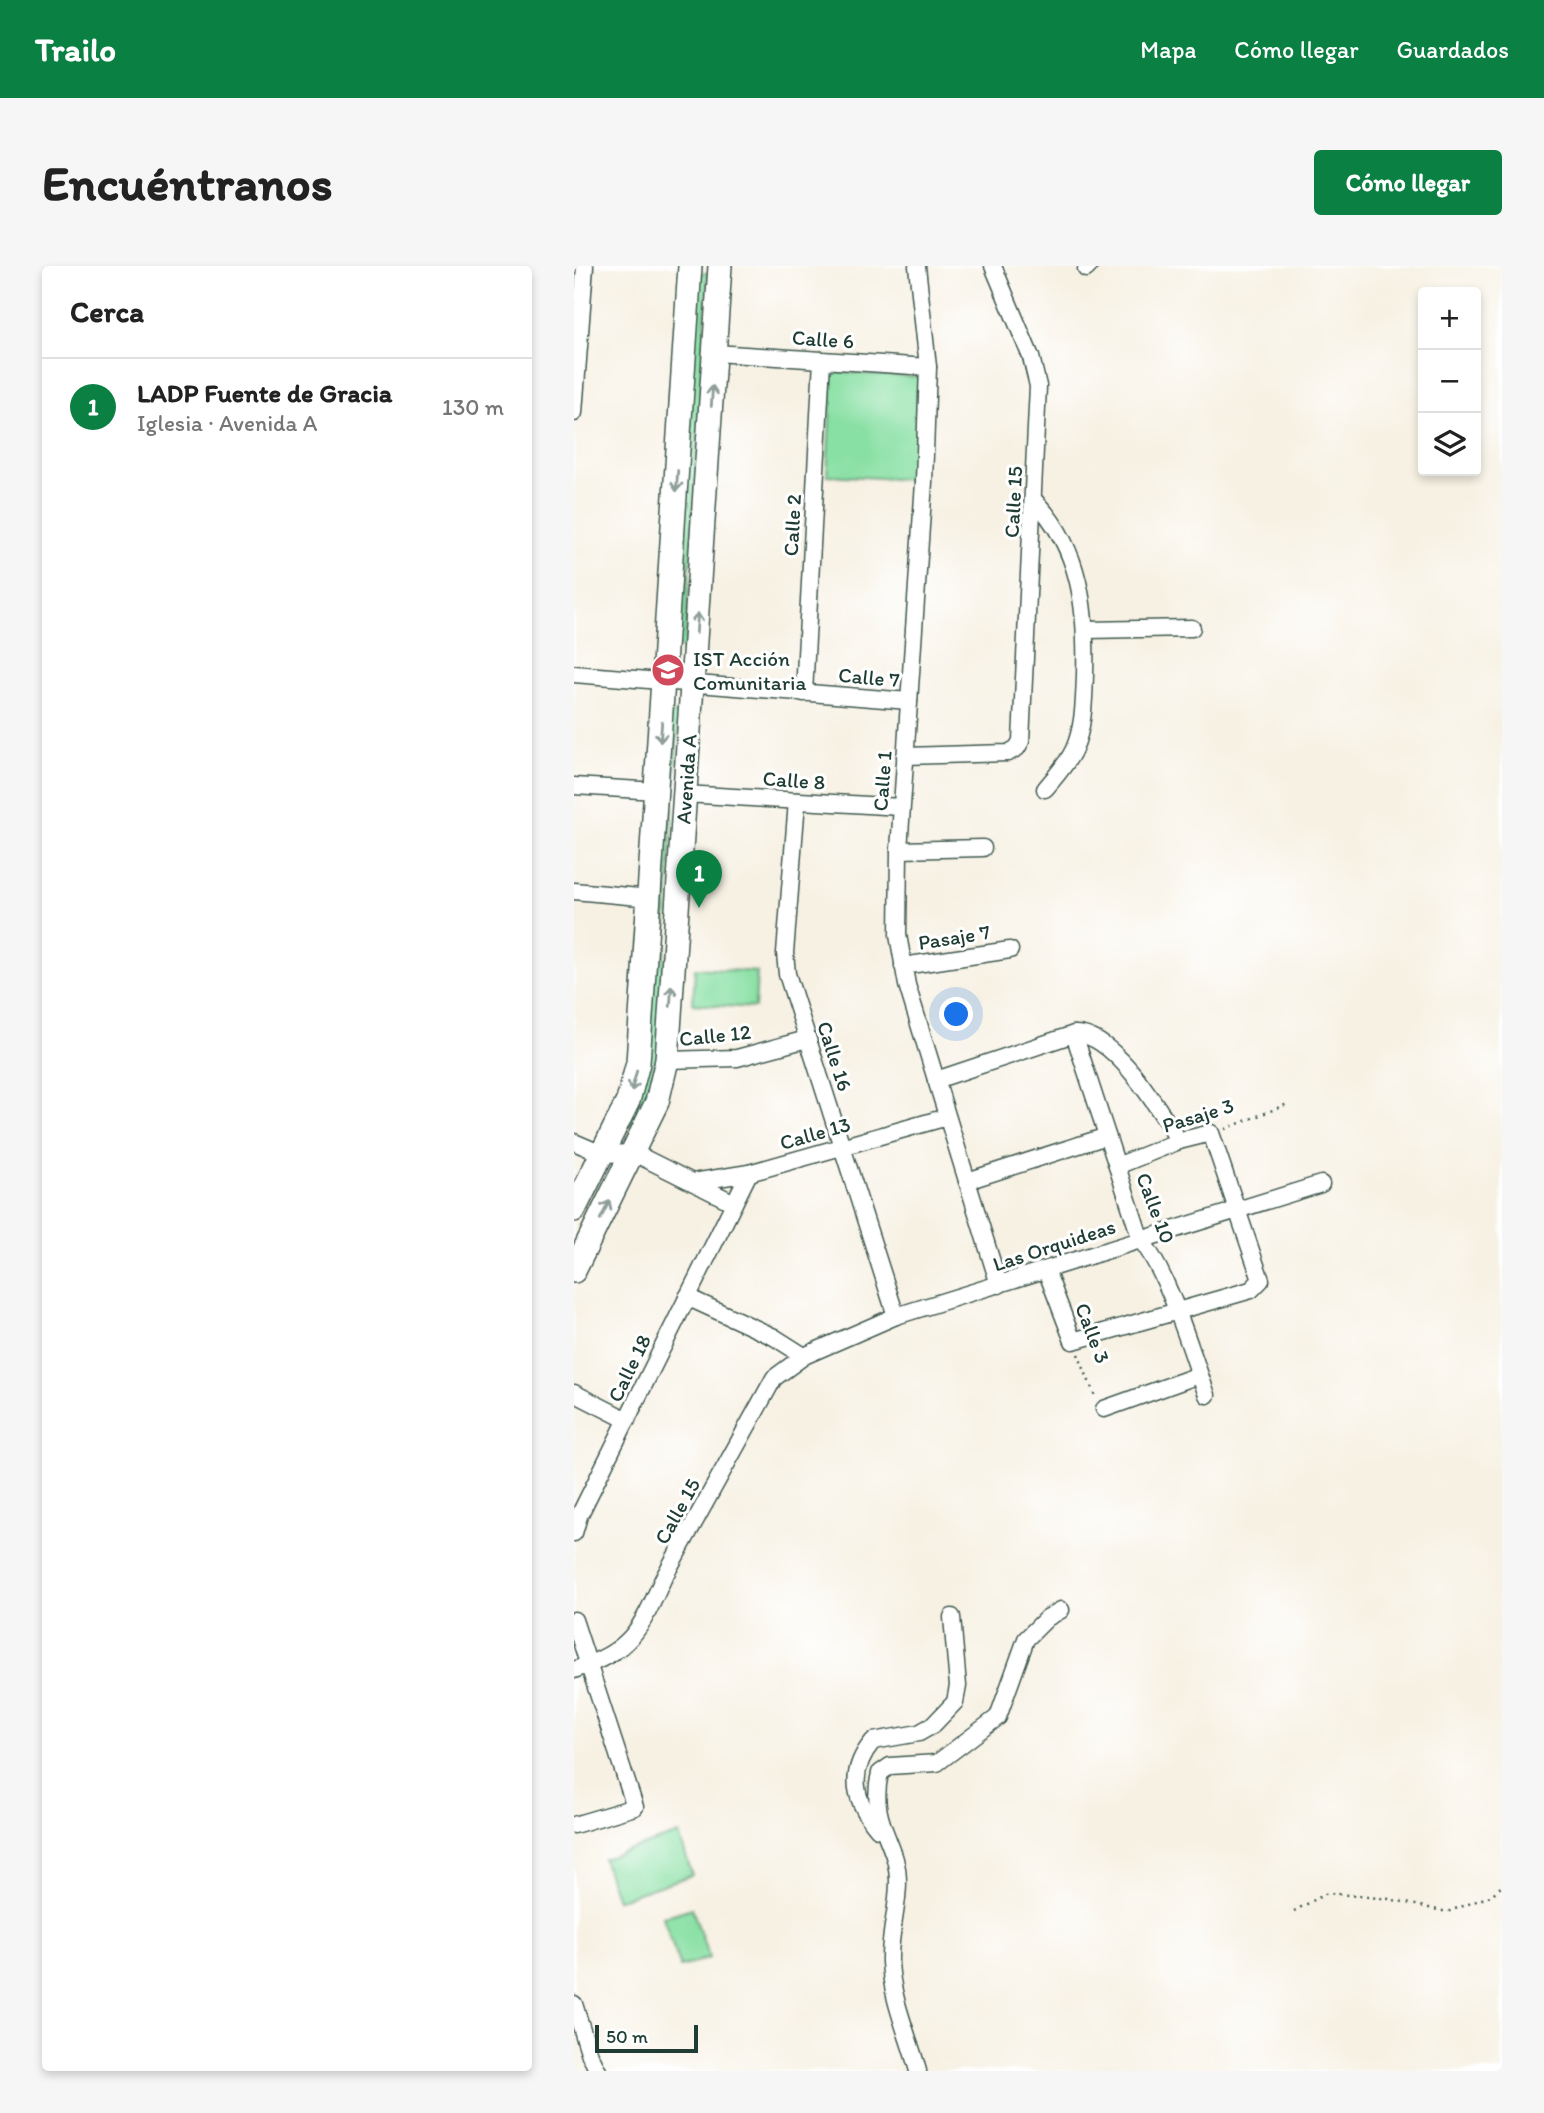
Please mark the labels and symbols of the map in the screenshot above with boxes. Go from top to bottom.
street label: Calle 6 [791,324,855,354]
one-way arrow [706,385,719,407]
street label: Calle 15 [999,465,1027,539]
one-way arrow [670,469,683,492]
street label: Calle 2 [778,493,806,557]
one-way arrow [691,612,704,634]
place label: IST Acción Comunitaria [693,646,806,695]
school or university icon: IST Acción Comunitaria [649,651,687,689]
street label: Calle 7 [837,662,901,692]
one-way arrow [654,721,667,743]
street label: Avenida A [670,733,702,825]
street label: Calle 1 [867,750,897,812]
street label: Calle 8 [762,765,826,795]
pin: 1 [676,850,722,908]
street label: Pasaje 7 [916,919,992,955]
one-way arrow [665,985,678,1008]
your location [939,997,973,1031]
street label: Calle 16 [812,1018,858,1094]
street label: Calle 12 [678,1019,752,1051]
one-way arrow [627,1069,640,1092]
street label: Pasaje 3 [1159,1092,1237,1138]
street label: Calle 13 [777,1111,853,1155]
street label: Calle 10 [1131,1169,1181,1247]
one-way arrow [598,1200,612,1221]
street label: Las Orquideas [990,1213,1118,1277]
street label: Calle 3 [1070,1299,1116,1367]
street label: Calle 18 [602,1330,656,1406]
street label: Calle 15 [649,1474,705,1548]
scale bar [595,2022,698,2054]

